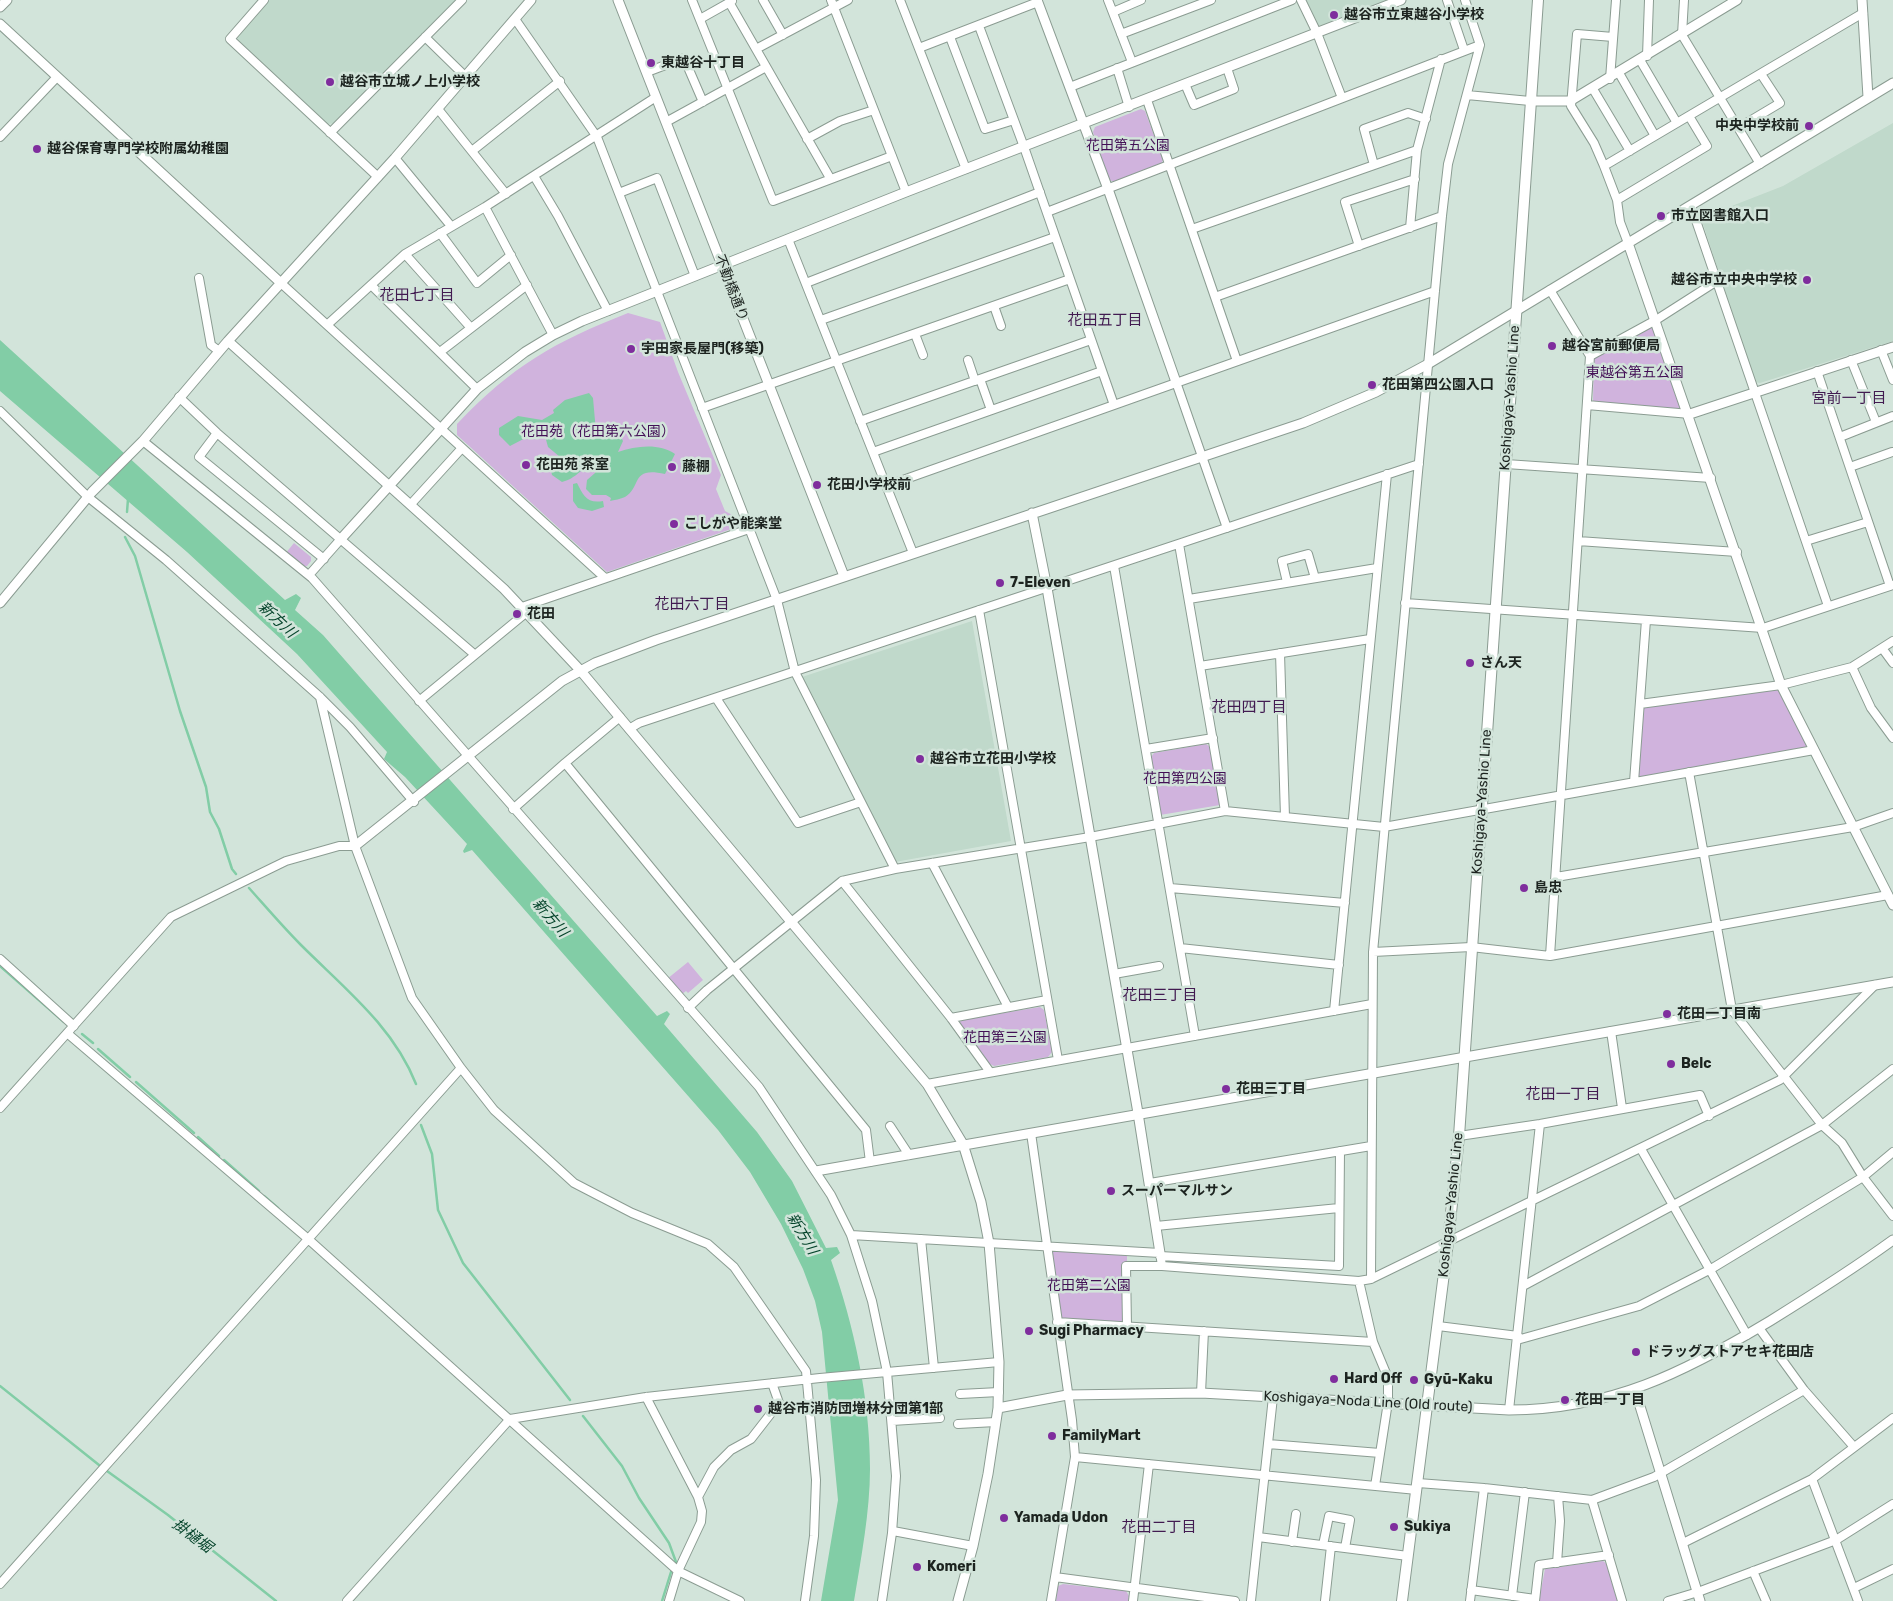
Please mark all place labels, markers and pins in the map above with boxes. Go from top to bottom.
place label: 越谷市立東越谷小学校 [1344,7,1484,23]
marker: 越谷市立東越谷小学校 [1328,9,1340,21]
place label: 東越谷十丁目 [661,55,745,71]
marker: 東越谷十丁目 [645,57,657,69]
place label: 越谷市立城ノ上小学校 [340,74,480,90]
marker: 越谷市立城ノ上小学校 [324,76,336,88]
place label: 中央中学校前 [1715,118,1799,134]
marker: 中央中学校前 [1803,120,1815,132]
place label: 越谷保育専門学校附属幼稚園 [47,141,229,157]
marker: 越谷保育専門学校附属幼稚園 [31,143,43,155]
place label: 市立図書館入口 [1671,208,1769,224]
marker: 市立図書館入口 [1655,210,1667,222]
place label: 越谷市立中央中学校 [1671,272,1797,288]
marker: 越谷市立中央中学校 [1801,274,1813,286]
place label: 越谷宮前郵便局 [1562,338,1660,354]
marker: 越谷宮前郵便局 [1546,340,1558,352]
place label: 宇田家長屋門(移築) [641,341,764,357]
marker: 宇田家長屋門(移築) [625,343,637,355]
place label: 花田第四公園入口 [1382,377,1494,393]
marker: 花田第四公園入口 [1366,379,1378,391]
place label: 花田苑 茶室 [536,457,609,473]
marker: 花田苑 茶室 [520,459,532,471]
place label: 藤棚 [682,459,710,475]
marker: 藤棚 [666,461,678,473]
place label: 花田小学校前 [827,477,911,493]
marker: 花田小学校前 [811,479,823,491]
place label: こしがや能楽堂 [684,516,782,532]
marker: こしがや能楽堂 [668,518,680,530]
place label: 7-Eleven [1010,575,1071,591]
marker: 7-Eleven [994,577,1006,589]
place label: 花田 [527,606,555,622]
marker: 花田 [511,608,523,620]
place label: さん天 [1480,655,1522,671]
marker: さん天 [1464,657,1476,669]
place label: 越谷市立花田小学校 [930,751,1056,767]
marker: 越谷市立花田小学校 [914,753,926,765]
place label: 島忠 [1534,880,1562,896]
marker: 島忠 [1518,882,1530,894]
place label: 花田一丁目南 [1677,1006,1761,1022]
marker: 花田一丁目南 [1661,1008,1673,1020]
place label: Belc [1681,1056,1711,1072]
marker: Belc [1665,1058,1677,1070]
place label: 花田三丁目 [1236,1081,1306,1097]
marker: 花田三丁目 [1220,1083,1232,1095]
place label: スーパーマルサン [1121,1183,1233,1199]
marker: スーパーマルサン [1105,1185,1117,1197]
place label: Sugi Pharmacy [1039,1323,1144,1339]
marker: Sugi Pharmacy [1023,1325,1035,1337]
place label: ドラッグストアセキ花田店 [1646,1344,1814,1360]
marker: ドラッグストアセキ花田店 [1630,1346,1642,1358]
place label: Hard Off [1344,1371,1402,1387]
place label: Gyū-Kaku [1424,1372,1493,1388]
marker: Hard Off [1328,1373,1340,1385]
marker: Gyū-Kaku [1408,1374,1420,1386]
place label: 花田一丁目 [1575,1392,1645,1408]
marker: 花田一丁目 [1559,1394,1571,1406]
place label: 越谷市消防団増林分団第1部 [768,1401,943,1417]
marker: 越谷市消防団増林分団第1部 [752,1403,764,1415]
place label: FamilyMart [1062,1428,1141,1444]
marker: FamilyMart [1046,1430,1058,1442]
place label: Yamada Udon [1014,1510,1108,1526]
marker: Yamada Udon [998,1512,1010,1524]
place label: Sukiya [1404,1519,1451,1535]
marker: Sukiya [1388,1521,1400,1533]
place label: Komeri [927,1559,976,1575]
marker: Komeri [911,1561,923,1573]

